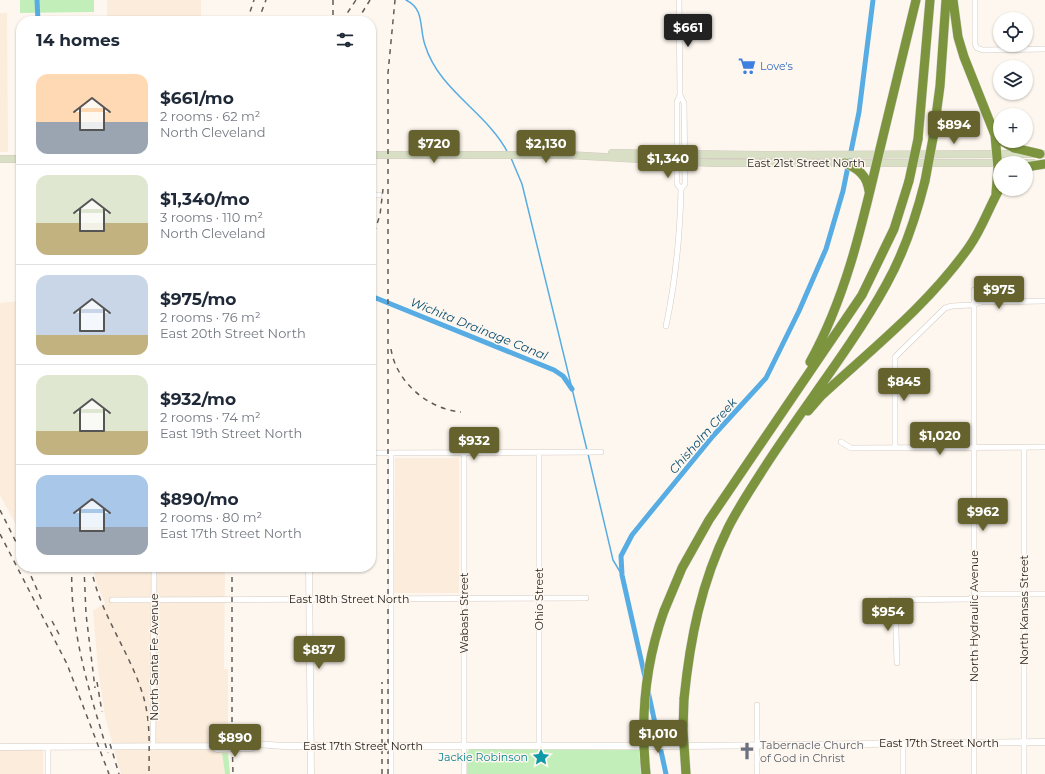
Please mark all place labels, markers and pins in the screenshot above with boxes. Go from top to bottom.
pin: $661 [664,14,712,48]
supermarket icon: Love's [737,56,757,76]
place label: Love's [760,59,794,73]
pin: $894 [930,111,978,145]
pin: $720 [410,130,458,164]
pin: $2,130 [513,130,579,164]
pin: $1,340 [635,145,701,179]
pin: $975 [975,276,1023,310]
pin: $845 [880,368,928,402]
pin: $1,020 [907,422,973,456]
pin: $932 [450,427,498,461]
pin: $962 [959,498,1007,532]
pin: $954 [864,598,912,632]
pin: $837 [295,636,343,670]
pin: $1,010 [625,720,691,754]
pin: $890 [211,724,259,758]
place label: Tabernacle Church of God in Christ [760,738,864,765]
church icon: Tabernacle Church of God in Christ [737,741,757,761]
place icon: Jackie Robinson [531,747,551,767]
place label: Jackie Robinson [437,750,528,764]

